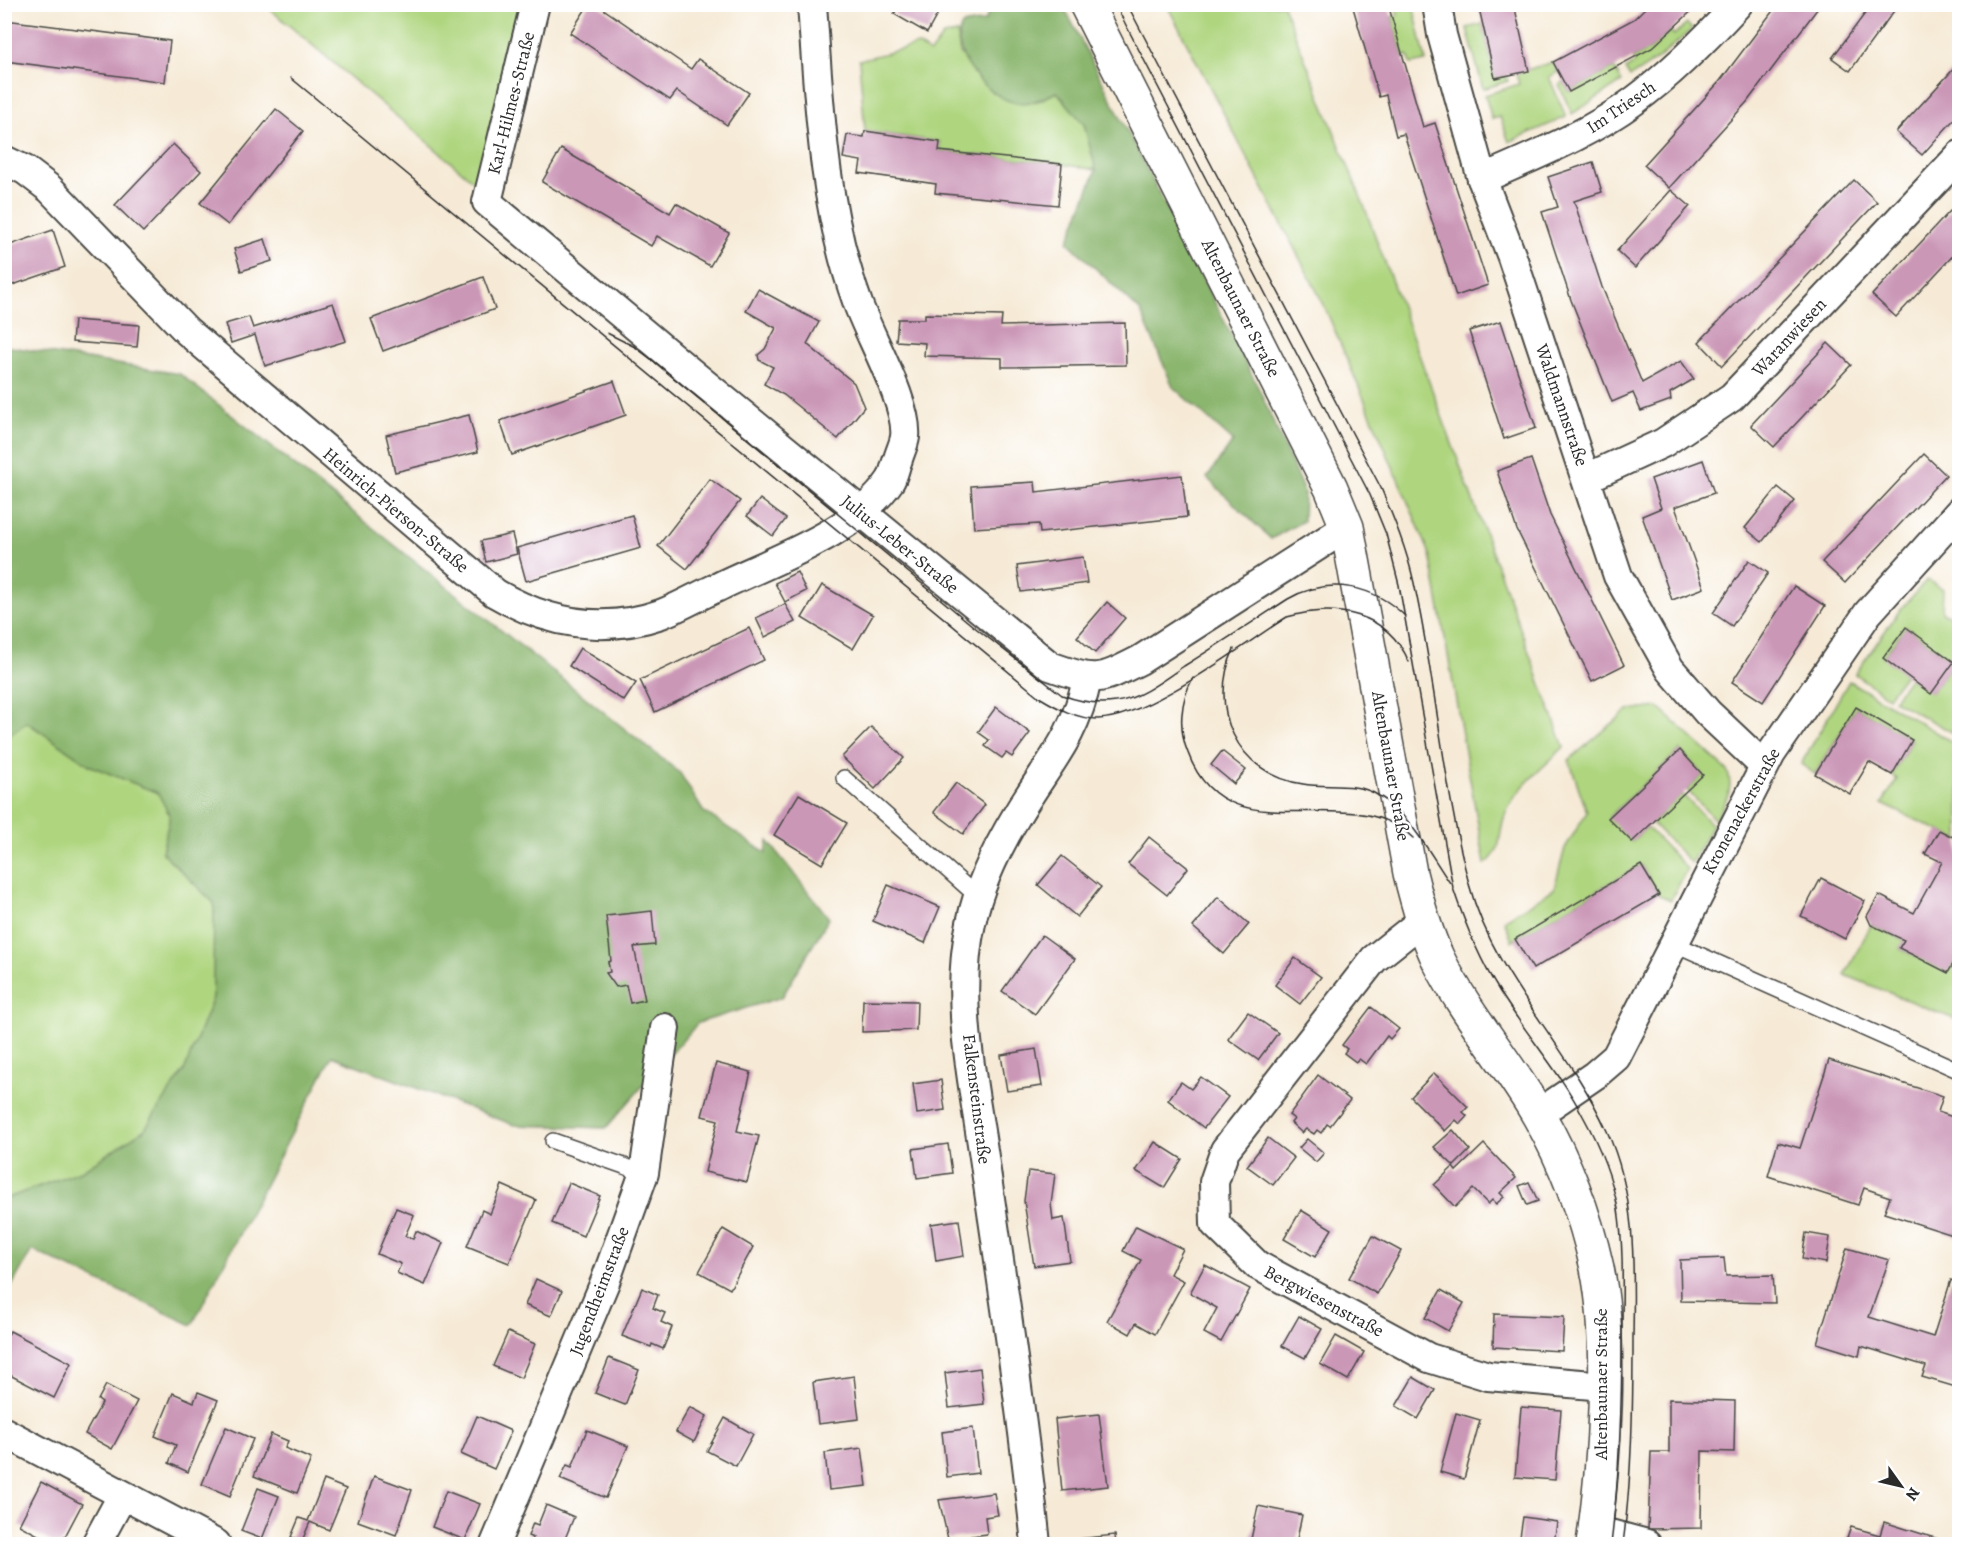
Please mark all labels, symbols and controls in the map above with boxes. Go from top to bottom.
street label: Karl-Hilmes-Straße [482,29,540,177]
street label: Im Triesch [1582,75,1661,139]
street label: Altenbaunaer Straße [1195,234,1286,381]
street label: Waranwiesen [1746,292,1832,382]
street label: Waldmannstraße [1530,340,1594,469]
street label: Heinrich-Pierson-Straße [318,442,474,578]
street label: Julius-Leber-Straße [836,489,964,599]
street label: Altenbaunaer Straße [1366,688,1416,843]
street label: Kronenackerstraße [1696,743,1786,879]
street label: Falkensteinstraße [957,1033,997,1165]
street label: Jugendheimstraße [563,1223,635,1359]
street label: Bergwiesenstraße [1260,1259,1388,1343]
street label: Altenbaunaer Straße [1589,1308,1613,1461]
north arrow [1871,1456,1931,1516]
text: N [1900,1483,1925,1505]

